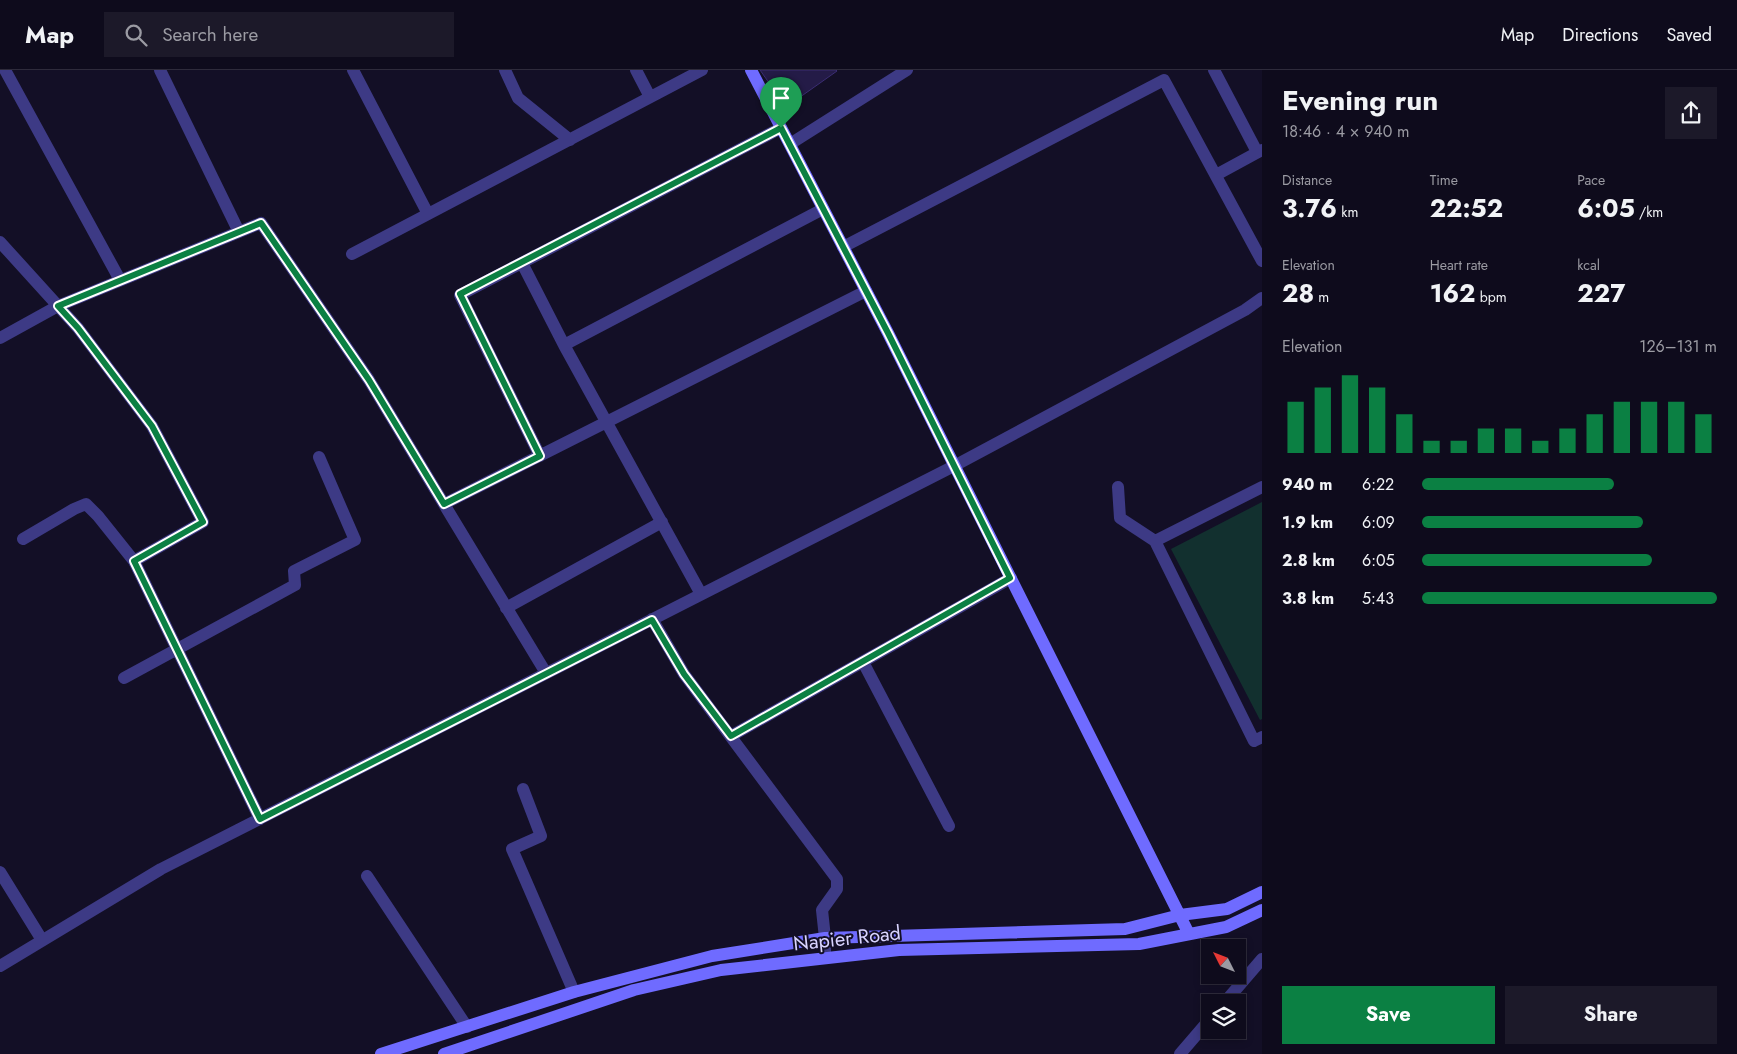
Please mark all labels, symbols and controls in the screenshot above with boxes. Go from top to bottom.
search box [104,12,454,57]
text: Map [25,17,74,52]
icon: search [122,21,150,49]
text: Search here [162,21,258,48]
text: Map [1501,22,1534,48]
text: Directions [1562,22,1638,48]
text: Saved [1666,22,1712,48]
pin [760,77,802,128]
text: Evening run [1282,80,1438,121]
icon: arrive [767,84,795,112]
button: share [1665,87,1717,139]
text: 18:46 · 4 × 940 m [1282,120,1410,143]
text: Distance [1282,170,1332,190]
text: Time [1430,170,1458,190]
text: Pace [1577,170,1605,190]
text: 3.76 [1282,190,1337,226]
text: 22:52 [1430,190,1503,226]
text: 6:05 [1577,190,1635,226]
text: km [1337,202,1358,222]
text: /km [1635,202,1663,222]
text: Elevation [1282,255,1335,275]
text: Heart rate [1430,255,1488,275]
text: kcal [1577,255,1600,275]
text: 28 [1282,275,1314,311]
text: 162 [1430,275,1476,311]
text: 227 [1577,275,1625,311]
text: m [1314,287,1329,307]
text: bpm [1476,287,1507,307]
text: Elevation [1282,335,1342,358]
text: 126–131 m [1639,335,1717,358]
text: 940 m [1282,473,1332,496]
text: 6:22 [1362,473,1394,496]
text: 1.9 km [1282,511,1333,534]
text: 6:09 [1362,511,1395,534]
text: 2.8 km [1282,549,1335,572]
text: 6:05 [1362,549,1395,572]
text: 3.8 km [1282,587,1334,610]
text: 5:43 [1362,587,1394,610]
street label: Napier Road [792,918,902,959]
north arrow [1201,939,1246,984]
map controls [1201,939,1246,1039]
button: Save [1282,986,1495,1044]
button: Share [1505,986,1717,1044]
button: layers [1201,994,1246,1039]

